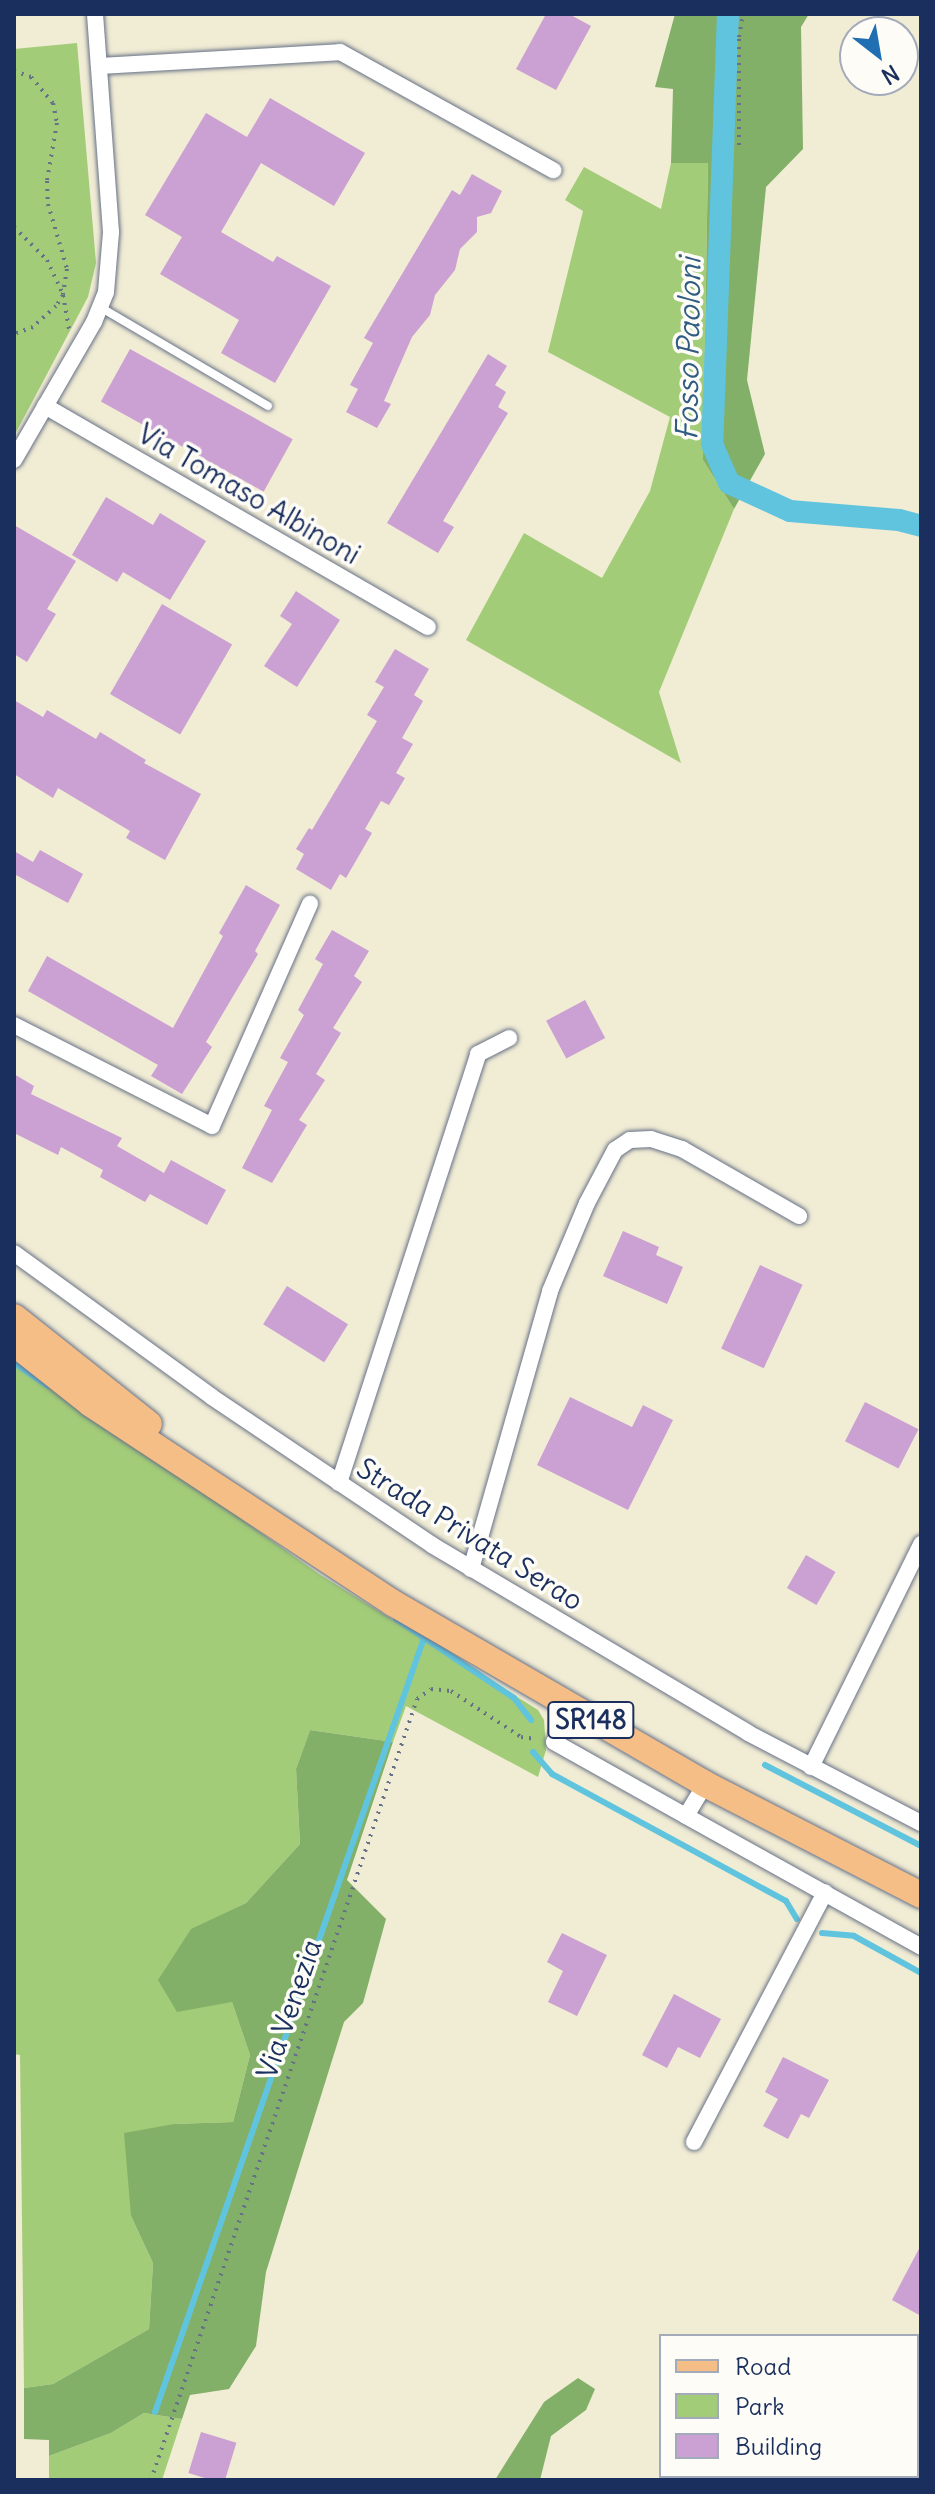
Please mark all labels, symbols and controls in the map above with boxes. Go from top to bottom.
north arrow [839,16,919,96]
text: N [877,59,904,91]
water label: Fosso Paoloni [668,257,708,441]
street label: Via Tomaso Albinoni [132,417,366,571]
street label: Strada Privata Serao [351,1451,589,1617]
road number: SR148 [547,1698,635,1742]
street label: Via Venezia [250,1935,328,2083]
legend [659,2334,919,2478]
text: Road [735,2351,791,2381]
text: Park [735,2391,785,2421]
text: Building [735,2431,822,2461]

